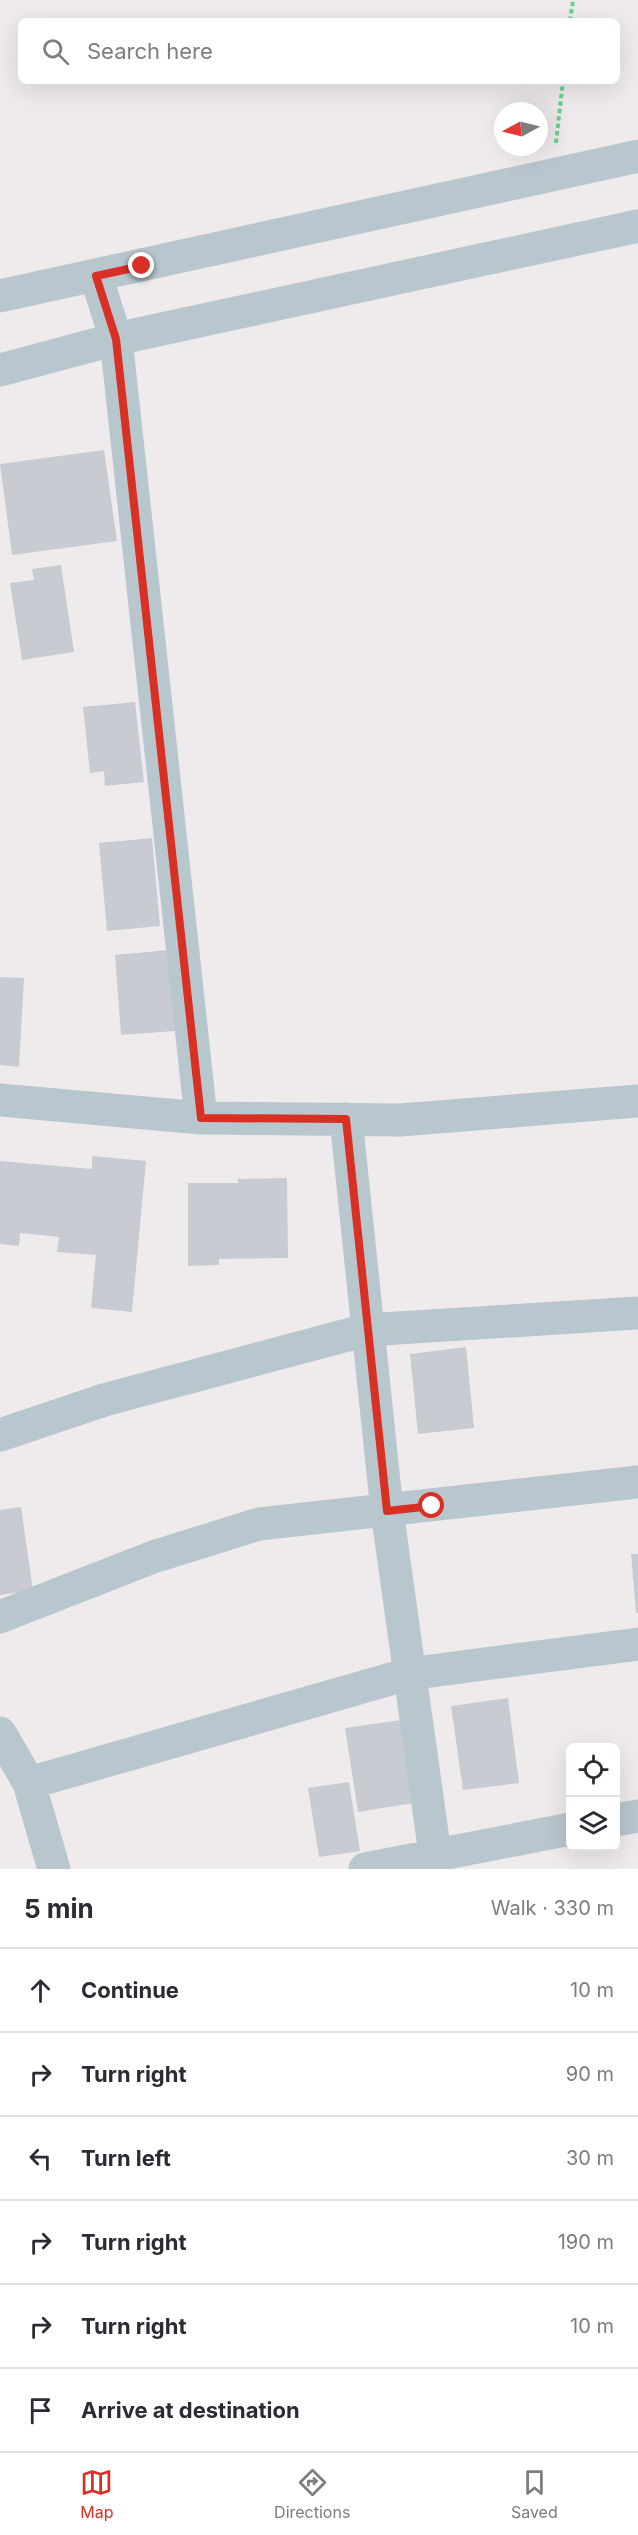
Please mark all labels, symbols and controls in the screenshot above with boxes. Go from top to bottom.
search box [18,18,620,84]
icon: search [39,35,72,68]
text: Search here [87,38,213,64]
north arrow [494,102,548,156]
route end [128,252,154,278]
route start [418,1492,444,1518]
map controls [566,1743,620,1851]
button: locate [566,1743,620,1797]
button: layers [566,1797,620,1851]
text: 5 min [24,1893,94,1924]
text: Walk · 330 m [491,1896,614,1920]
icon: ahead [24,1974,57,2007]
text: Continue [81,1977,179,2003]
text: 10 m [570,1978,614,2002]
icon: right [24,2058,57,2091]
text: Turn right [81,2061,187,2087]
text: 90 m [566,2062,614,2086]
icon: left [24,2142,57,2175]
text: Turn left [81,2145,171,2171]
text: 30 m [566,2146,614,2170]
icon: right [24,2226,57,2259]
text: Turn right [81,2229,187,2255]
text: 190 m [558,2230,614,2254]
icon: right [24,2310,57,2343]
text: Turn right [81,2313,187,2339]
text: 10 m [570,2314,614,2338]
icon: arrive [24,2394,57,2427]
text: Arrive at destination [81,2397,300,2423]
tab: Map [80,2466,114,2522]
tab: Directions [274,2466,350,2522]
tab: Saved [511,2466,558,2522]

